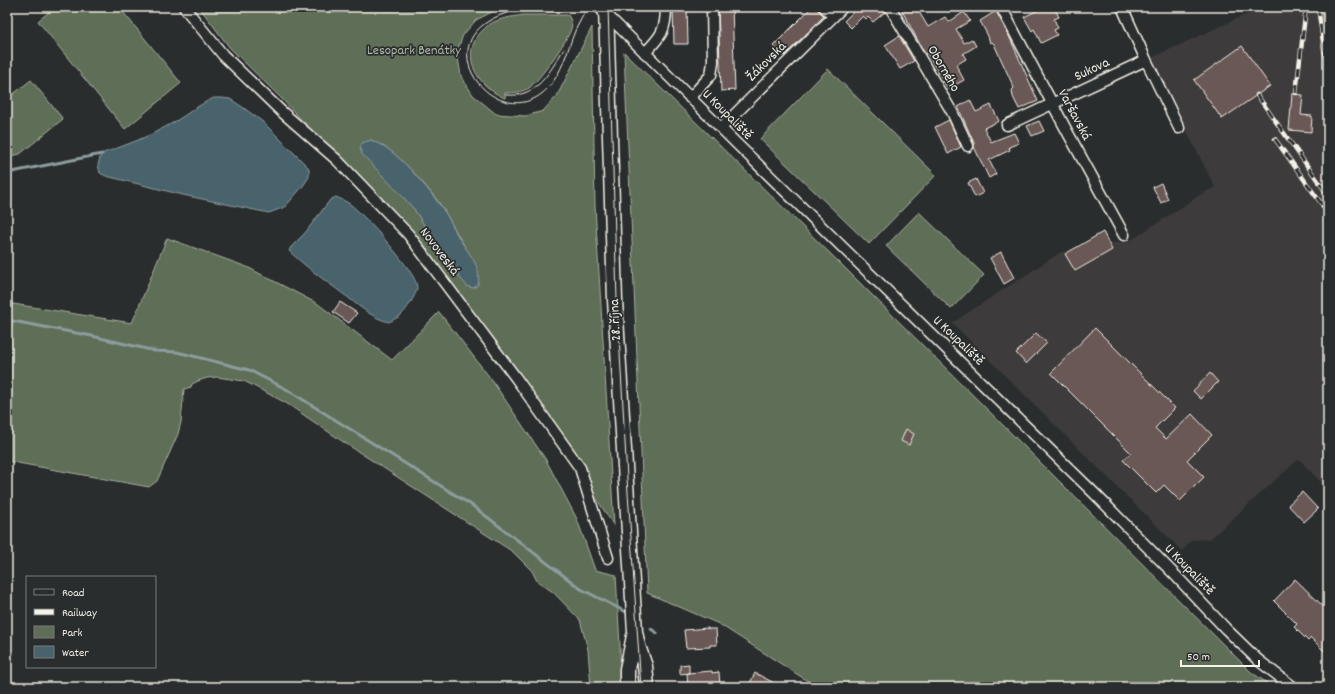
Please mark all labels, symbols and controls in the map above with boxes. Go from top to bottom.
street label: Žákovská [742,37,792,87]
park label: Lesopark Benátky [367,41,461,61]
street label: Oborného [922,42,964,96]
street label: Sukova [1071,53,1113,87]
street label: U Koupaliště [697,85,757,145]
street label: Varšavská [1052,86,1096,144]
street label: Novoveská [414,224,464,280]
street label: 28. října [605,298,627,341]
street label: U Koupaliště [928,311,988,371]
street label: U Koupaliště [1159,540,1219,600]
legend [26,576,156,668]
text: Road [62,585,84,602]
text: Railway [62,605,98,622]
text: Park [62,625,83,642]
scale bar [1181,642,1259,668]
text: Water [62,645,89,662]
text: 50 m [1187,649,1210,666]

